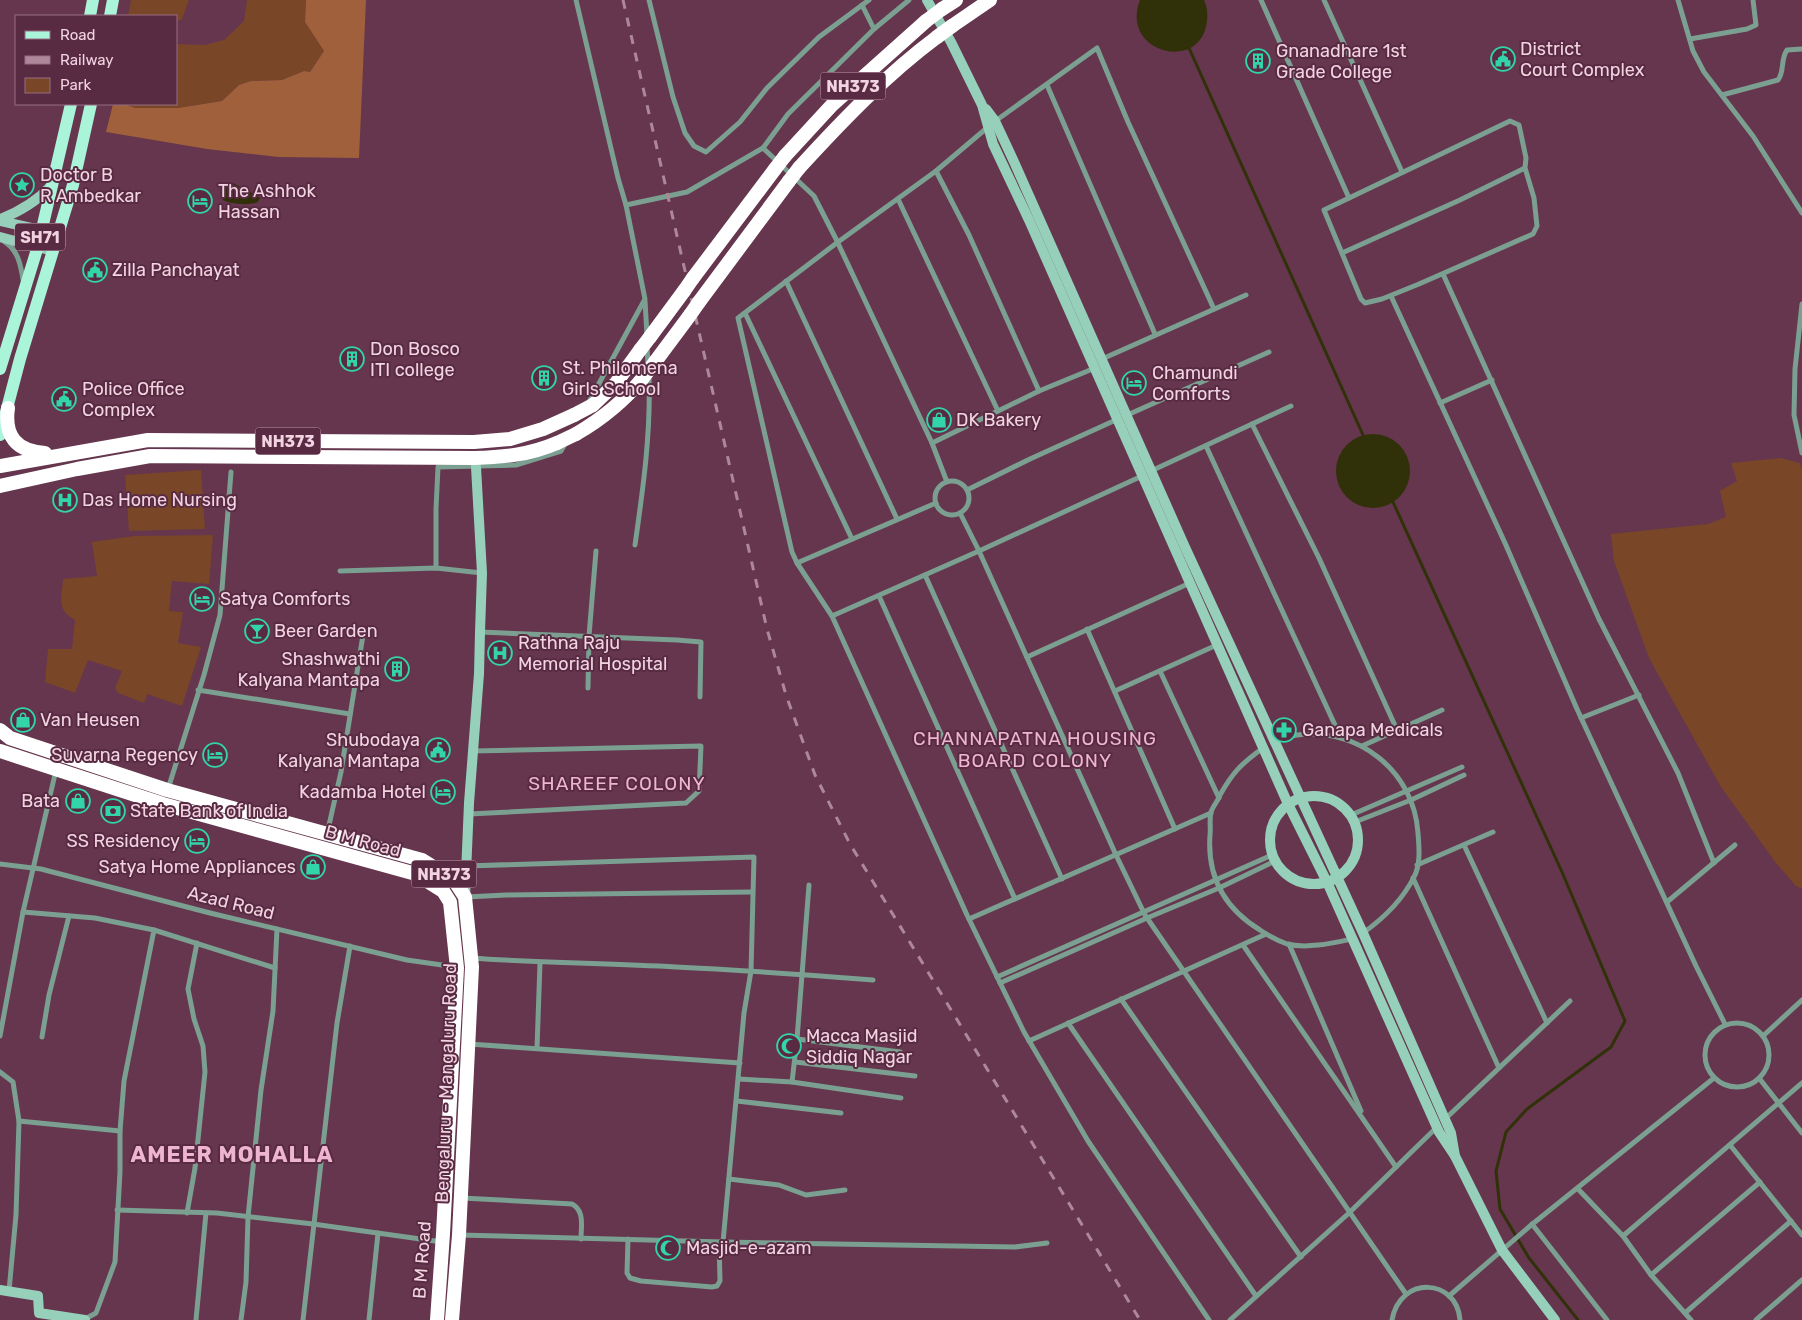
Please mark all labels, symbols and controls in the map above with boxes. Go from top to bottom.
legend [15,15,178,105]
text: Road [60,26,96,44]
place label: District Court Complex [1520,38,1645,81]
place label: Gnanadhare 1st Grade College [1276,40,1407,83]
public building icon: District Court Complex [1490,46,1516,72]
building icon: Gnanadhare 1st Grade College [1245,48,1271,74]
text: Railway [60,51,114,69]
road number: NH373 [820,72,886,100]
text: Park [60,76,91,94]
place label: Doctor B R Ambedkar [40,164,141,207]
place icon: Doctor B R Ambedkar [9,172,35,198]
place label: The Ashhok Hassan [218,180,317,223]
hotel icon: The Ashhok Hassan [187,188,213,214]
road number: SH71 [15,223,65,250]
public building icon: Zilla Panchayat [82,257,108,283]
place label: Zilla Panchayat [112,259,240,281]
place label: Don Bosco ITI college [370,338,460,381]
building icon: Don Bosco ITI college [339,346,365,372]
place label: St. Philomena Girls School [562,357,678,400]
place label: Chamundi Comforts [1152,362,1238,405]
building icon: St. Philomena Girls School [531,365,557,391]
hotel icon: Chamundi Comforts [1121,370,1147,396]
place label: Police Office Complex [82,378,185,421]
public building icon: Police Office Complex [51,386,77,412]
shop icon: DK Bakery [926,407,952,433]
place label: DK Bakery [956,409,1041,431]
road number: NH373 [256,428,320,454]
hospital icon: Das Home Nursing [52,487,78,513]
place label: Das Home Nursing [82,489,237,511]
hotel icon: Satya Comforts [189,586,215,612]
place label: Satya Comforts [220,588,350,610]
bar icon: Beer Garden [244,618,270,644]
place label: Beer Garden [274,620,378,642]
place label: Rathna Raju Memorial Hospital [518,632,667,675]
hospital icon: Rathna Raju Memorial Hospital [487,640,513,666]
place label: Shashwathi Kalyana Mantapa [238,648,380,691]
building icon: Shashwathi Kalyana Mantapa [384,656,410,682]
shop icon: Van Heusen [10,707,36,733]
place label: Van Heusen [40,709,140,731]
pharmacy icon: Ganapa Medicals [1271,717,1297,743]
place label: Ganapa Medicals [1302,719,1443,741]
district label: CHANNAPATNA HOUSING BOARD COLONY [913,727,1157,772]
place label: Shubodaya Kalyana Mantapa [278,729,420,772]
public building icon: Shubodaya Kalyana Mantapa [425,737,451,763]
hotel icon: Suvarna Regency [202,742,228,768]
place label: Suvarna Regency [51,744,198,766]
district label: SHAREEF COLONY [528,772,706,795]
hotel icon: Kadamba Hotel [430,779,456,805]
place label: Kadamba Hotel [299,781,426,803]
shop icon: Bata [65,788,91,814]
place label: Bata [21,790,60,812]
bank icon: State Bank of India [100,798,126,824]
place label: State Bank of India [130,800,288,822]
street label: B M Road [323,820,403,862]
hotel icon: SS Residency [184,828,210,854]
place label: SS Residency [67,830,180,852]
shop icon: Satya Home Appliances [300,854,326,880]
place label: Satya Home Appliances [98,856,296,878]
road number: NH373 [412,861,476,888]
street label: Azad Road [185,882,277,924]
street label: Bengaluru - Mangaluru Road [431,963,461,1203]
place label: Macca Masjid Siddiq Nagar [806,1025,918,1068]
mosque icon: Macca Masjid Siddiq Nagar [776,1033,802,1059]
district label: AMEER MOHALLA [130,1141,334,1168]
street label: B M Road [408,1220,436,1300]
mosque icon: Masjid-e-azam [655,1235,681,1261]
place label: Masjid-e-azam [686,1237,811,1259]

